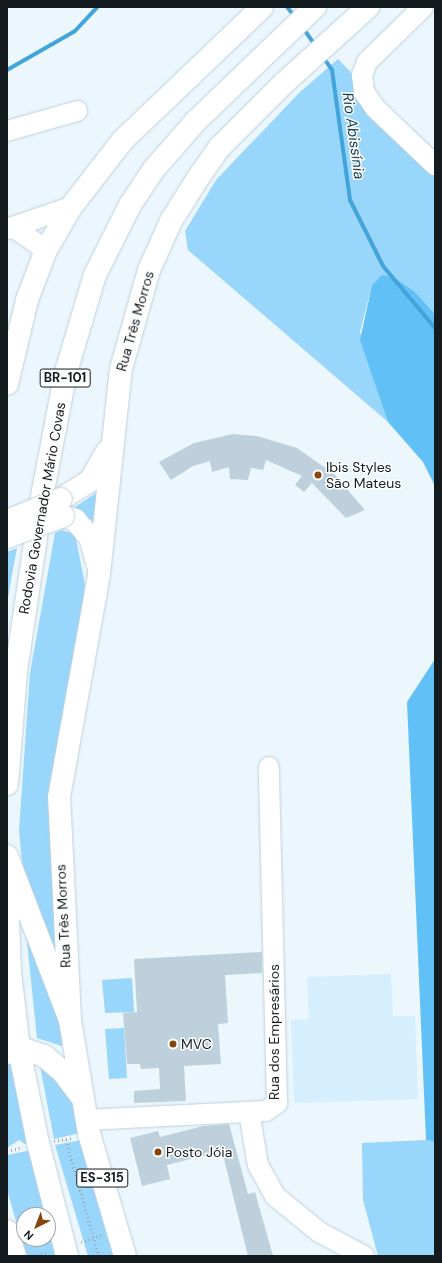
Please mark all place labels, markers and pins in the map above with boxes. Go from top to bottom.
place label: Ibis Styles São Mateus [326,459,401,492]
marker: Ibis Styles São Mateus [313,470,323,480]
place label: MVC [181,1036,212,1052]
marker: MVC [168,1039,178,1049]
place label: Posto Jóia [166,1144,232,1160]
marker: Posto Jóia [153,1147,163,1157]

